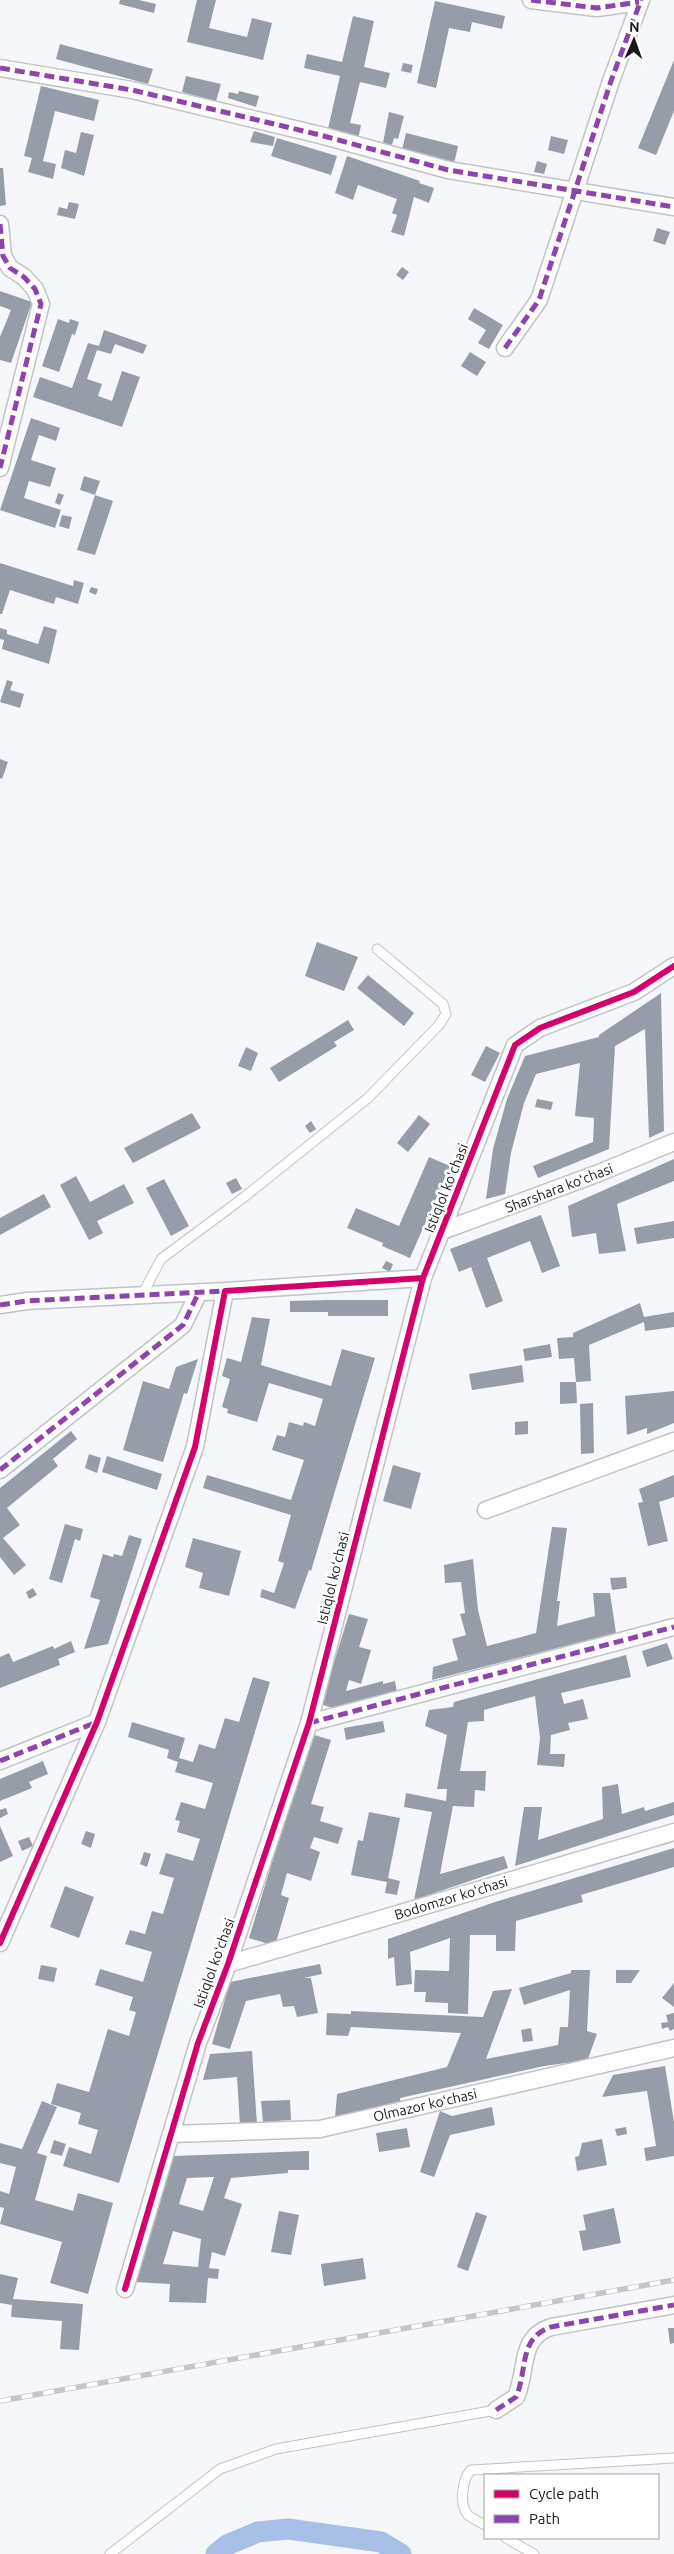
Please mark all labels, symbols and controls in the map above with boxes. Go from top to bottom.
north arrow [609,15,659,65]
text: N [629,19,640,35]
street label: Istiqlol koʻchasi [421,1141,471,1235]
street label: Sharshara koʻchasi [503,1160,615,1216]
street label: Istiqlol koʻchasi [314,1530,352,1626]
street label: Bodomzor koʻchasi [392,1873,510,1923]
street label: Istiqlol koʻchasi [190,1916,238,2010]
street label: Olmazor koʻchasi [372,2085,478,2125]
legend [484,2474,659,2539]
text: Cycle path [529,2485,599,2502]
text: Path [529,2510,560,2527]

